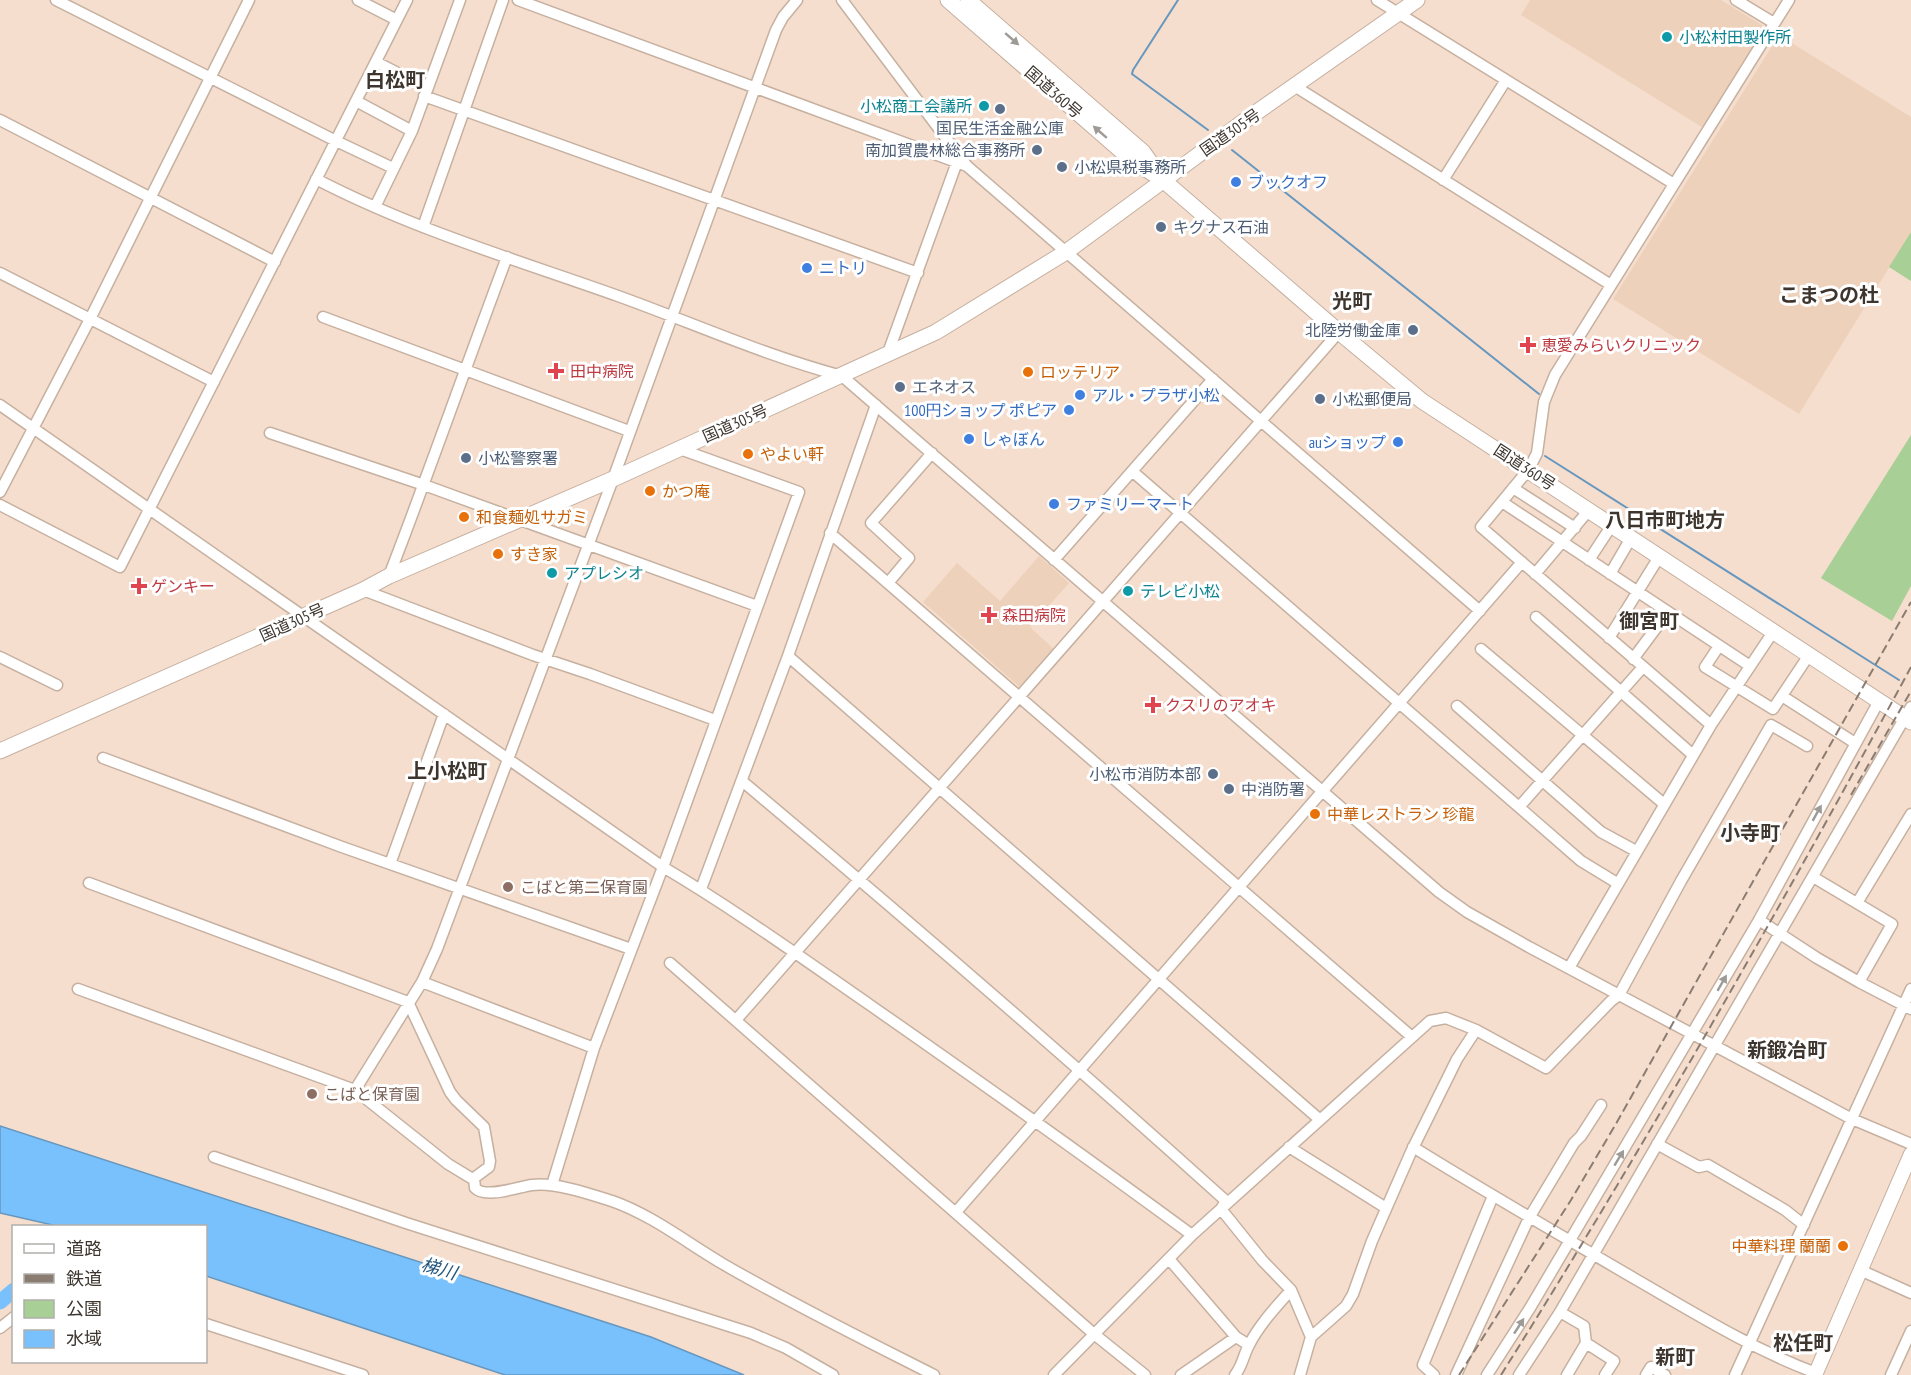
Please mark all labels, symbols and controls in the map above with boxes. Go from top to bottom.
place label: 小松村田製作所 [1679,27,1791,47]
marker: 小松村田製作所 [1660,30,1674,44]
one-way arrow [1004,32,1019,45]
street label: 国道360号 [1021,62,1087,122]
district label: 白松町 [365,67,425,93]
place label: 小松商工会議所 [860,96,972,116]
marker: 小松商工会議所 [977,99,991,113]
marker: 国民生活金融公庫 [993,102,1007,116]
street label: 国道305号 [1196,104,1264,160]
place label: 国民生活金融公庫 [936,118,1064,138]
one-way arrow [1092,126,1107,139]
place label: 南加賀農林総合事務所 [865,140,1025,160]
marker: 南加賀農林総合事務所 [1030,143,1044,157]
place label: 小松県税事務所 [1074,157,1186,177]
marker: 小松県税事務所 [1055,160,1069,174]
place label: ブックオフ [1248,172,1328,192]
marker: ブックオフ [1229,175,1243,189]
place label: キグナス石油 [1173,217,1269,237]
marker: キグナス石油 [1154,220,1168,234]
place label: ニトリ [819,258,867,278]
marker: ニトリ [800,261,814,275]
district label: こまつの杜 [1779,282,1879,308]
district label: 光町 [1332,288,1372,314]
place label: 北陸労働金庫 [1305,320,1401,340]
marker: 北陸労働金庫 [1406,323,1420,337]
place label: 恵愛みらいクリニック [1541,335,1701,355]
marker: 恵愛みらいクリニック [1519,336,1537,354]
place label: 田中病院 [570,361,634,381]
marker: 田中病院 [547,362,565,380]
place label: ロッテリア [1040,362,1120,382]
marker: ロッテリア [1021,365,1035,379]
place label: エネオス [912,377,976,397]
marker: エネオス [893,380,907,394]
place label: アル・プラザ小松 [1092,385,1220,405]
marker: アル・プラザ小松 [1073,388,1087,402]
place label: 小松郵便局 [1332,389,1412,409]
marker: 小松郵便局 [1313,392,1327,406]
street label: 国道305号 [699,400,771,446]
place label: 100円ショップ ポピア [904,400,1057,420]
marker: 100円ショップ ポピア [1062,403,1076,417]
place label: しゃぼん [981,429,1045,449]
marker: しゃぼん [962,432,976,446]
place label: auショップ [1309,432,1386,452]
marker: auショップ [1391,435,1405,449]
street label: 国道360号 [1490,440,1560,494]
place label: やよい軒 [760,444,824,464]
marker: やよい軒 [741,447,755,461]
place label: 小松警察署 [478,448,558,468]
marker: 小松警察署 [459,451,473,465]
place label: かつ庵 [662,481,710,501]
marker: かつ庵 [643,484,657,498]
place label: ファミリーマート [1066,494,1194,514]
marker: ファミリーマート [1047,497,1061,511]
place label: 和食麺処サガミ [476,507,588,527]
district label: 八日市町地方 [1605,507,1725,533]
marker: 和食麺処サガミ [457,510,471,524]
place label: すき家 [510,544,558,564]
marker: すき家 [491,547,505,561]
place label: アプレシオ [564,563,644,583]
marker: アプレシオ [545,566,559,580]
place label: ゲンキー [151,576,215,596]
marker: ゲンキー [132,579,146,593]
place label: テレビ小松 [1140,581,1220,601]
marker: テレビ小松 [1121,584,1135,598]
street label: 国道305号 [256,599,328,645]
place label: 森田病院 [1002,605,1066,625]
marker: 森田病院 [980,606,998,624]
district label: 御宮町 [1619,608,1679,634]
place label: クスリのアオキ [1165,695,1277,715]
marker: クスリのアオキ [1146,698,1160,712]
district label: 上小松町 [407,758,487,784]
place label: 小松市消防本部 [1089,764,1201,784]
marker: 小松市消防本部 [1206,767,1220,781]
place label: 中消防署 [1241,779,1305,799]
marker: 中消防署 [1222,782,1236,796]
place label: 中華レストラン 珍龍 [1327,804,1474,824]
one-way arrow [1812,804,1822,821]
marker: 中華レストラン 珍龍 [1308,807,1322,821]
district label: 小寺町 [1720,820,1780,846]
place label: こばと第二保育園 [520,877,648,897]
marker: こばと第二保育園 [501,880,515,894]
one-way arrow [1716,975,1727,991]
district label: 新鍛冶町 [1747,1037,1827,1063]
place label: こばと保育園 [324,1084,420,1104]
marker: こばと保育園 [305,1087,319,1101]
one-way arrow [1613,1150,1624,1166]
legend [12,1225,207,1363]
place label: 中華料理 蘭蘭 [1732,1236,1831,1256]
text: 道路 [66,1237,102,1260]
marker: 中華料理 蘭蘭 [1836,1239,1850,1253]
water label: 梯川 [419,1253,462,1285]
text: 鉄道 [66,1267,102,1290]
text: 公園 [66,1297,102,1320]
one-way arrow [1513,1318,1524,1334]
text: 水域 [66,1327,102,1350]
district label: 松任町 [1773,1330,1833,1356]
district label: 新町 [1655,1344,1695,1370]

